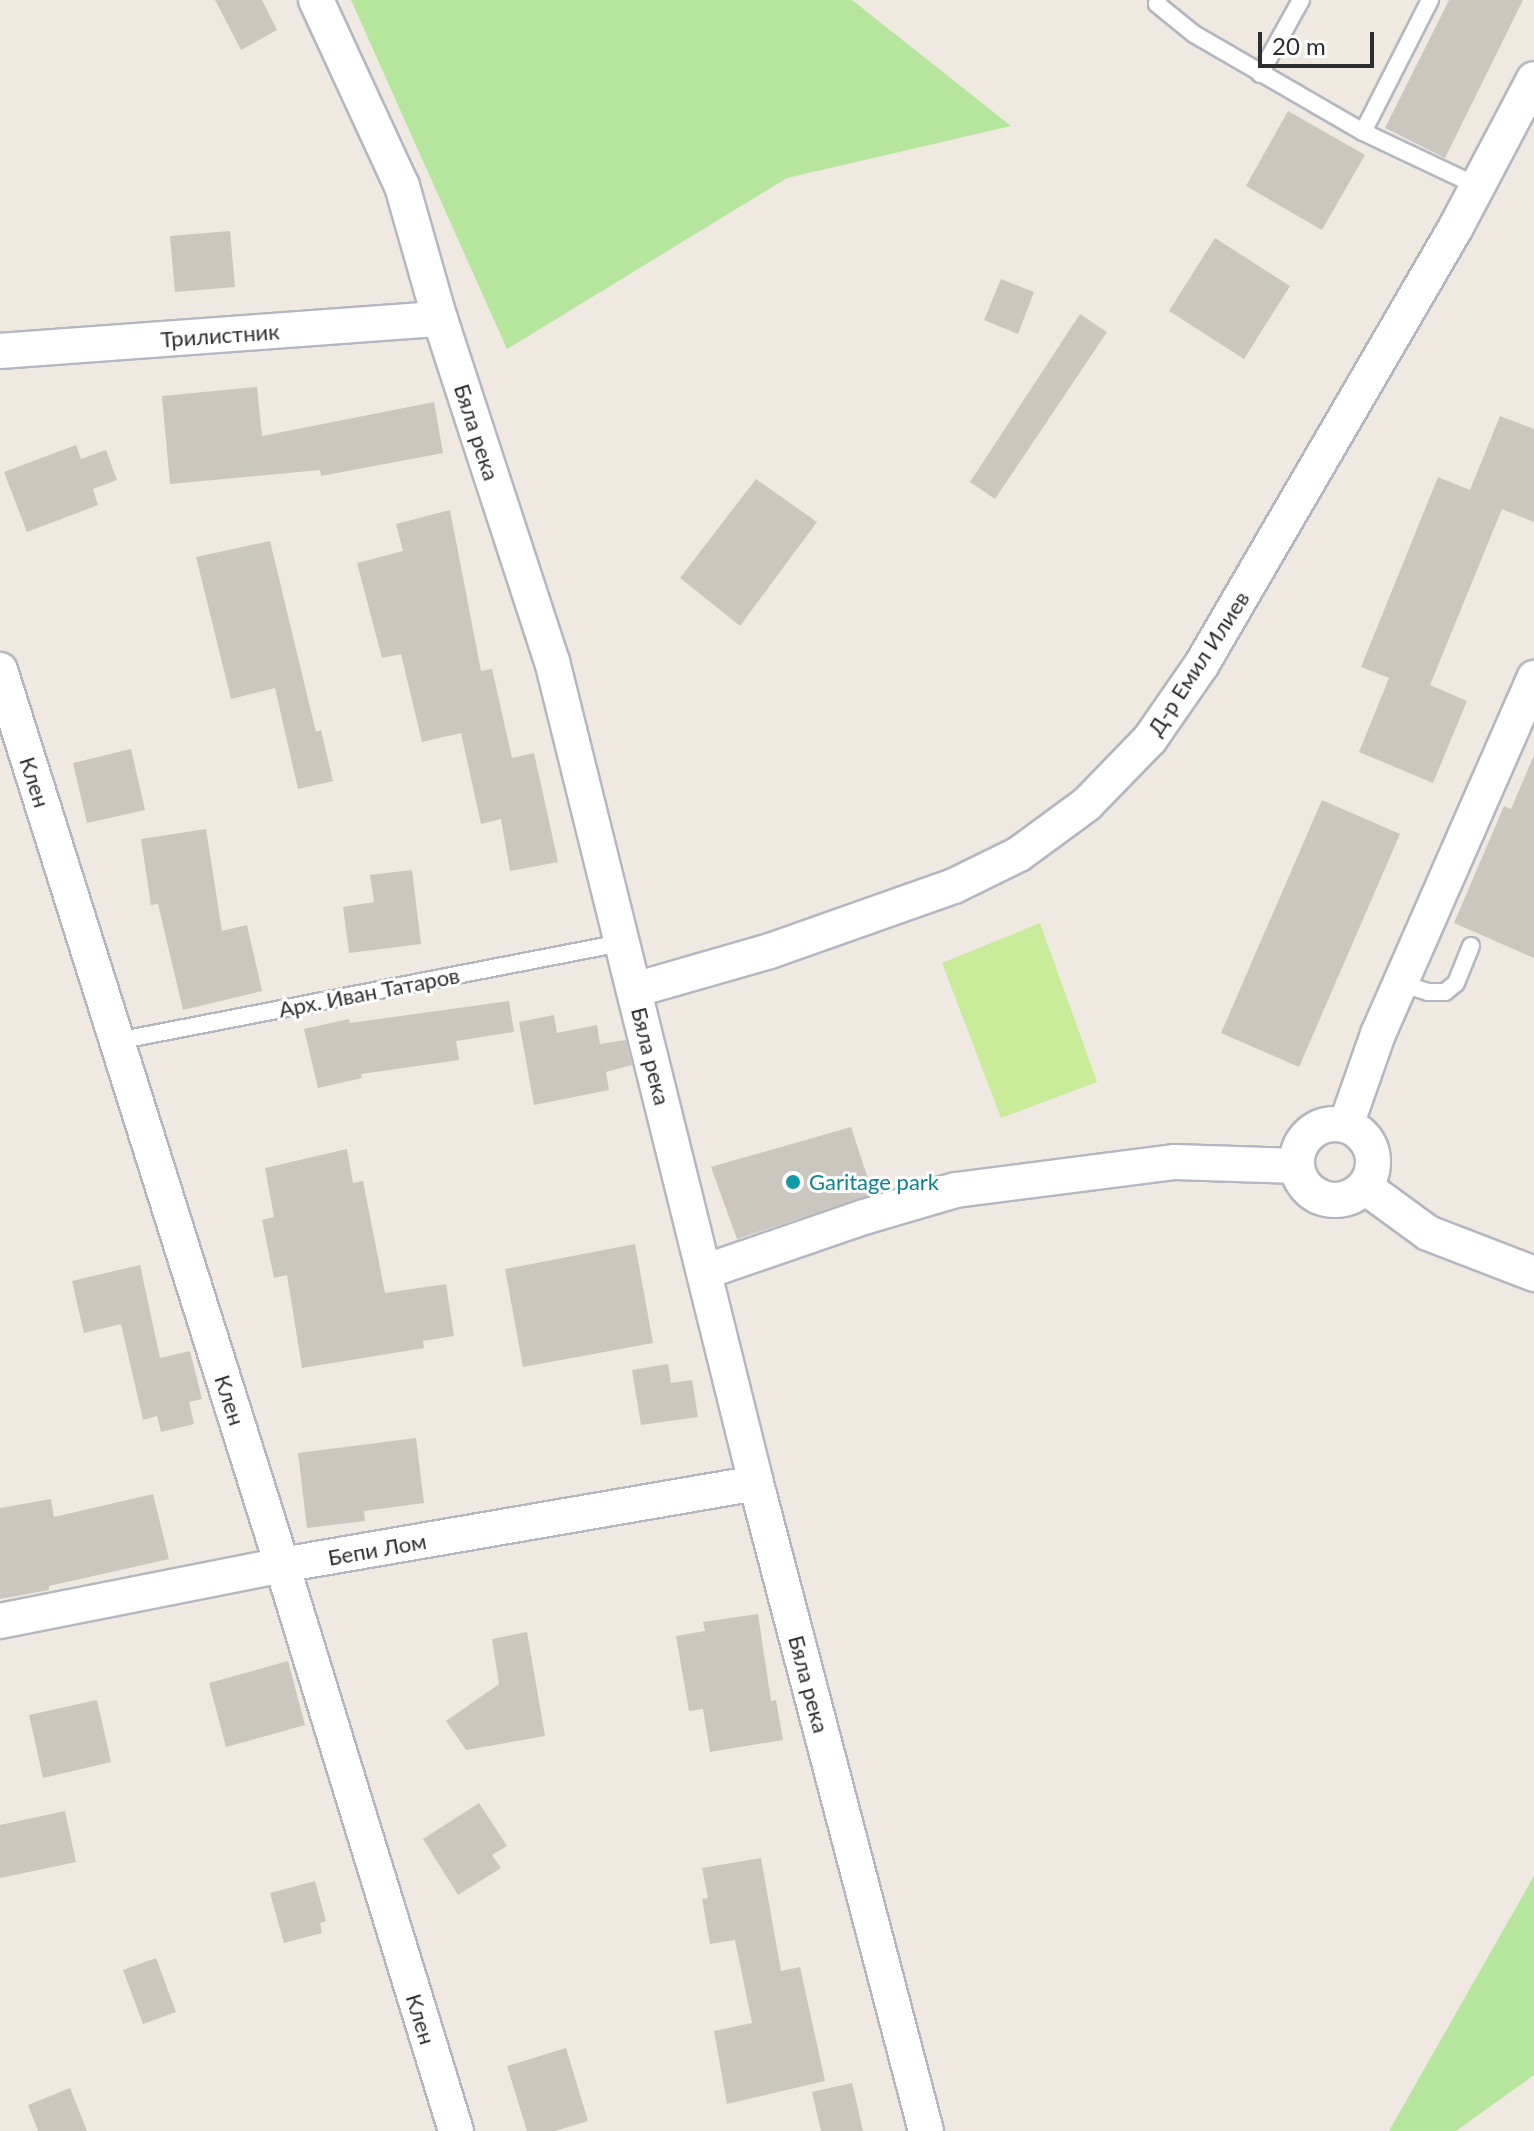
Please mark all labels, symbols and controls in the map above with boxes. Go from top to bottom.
scale bar [1262,16,1378,66]
text: 20 m [1272,31,1326,60]
street label: Трилистник [160,318,280,352]
street label: Бяла река [449,380,505,484]
street label: Д-р Емил Илиев [1142,586,1254,740]
street label: Клен [14,753,56,811]
street label: Арх. Иван Татаров [276,962,462,1022]
street label: Бяла река [626,1004,676,1108]
place label: Garitage park [809,1169,939,1195]
marker: Garitage park [784,1173,802,1191]
street label: Клен [209,1371,251,1429]
street label: Бепи Лом [326,1527,428,1571]
street label: Бяла река [783,1632,835,1736]
street label: Клен [401,1990,441,2048]

